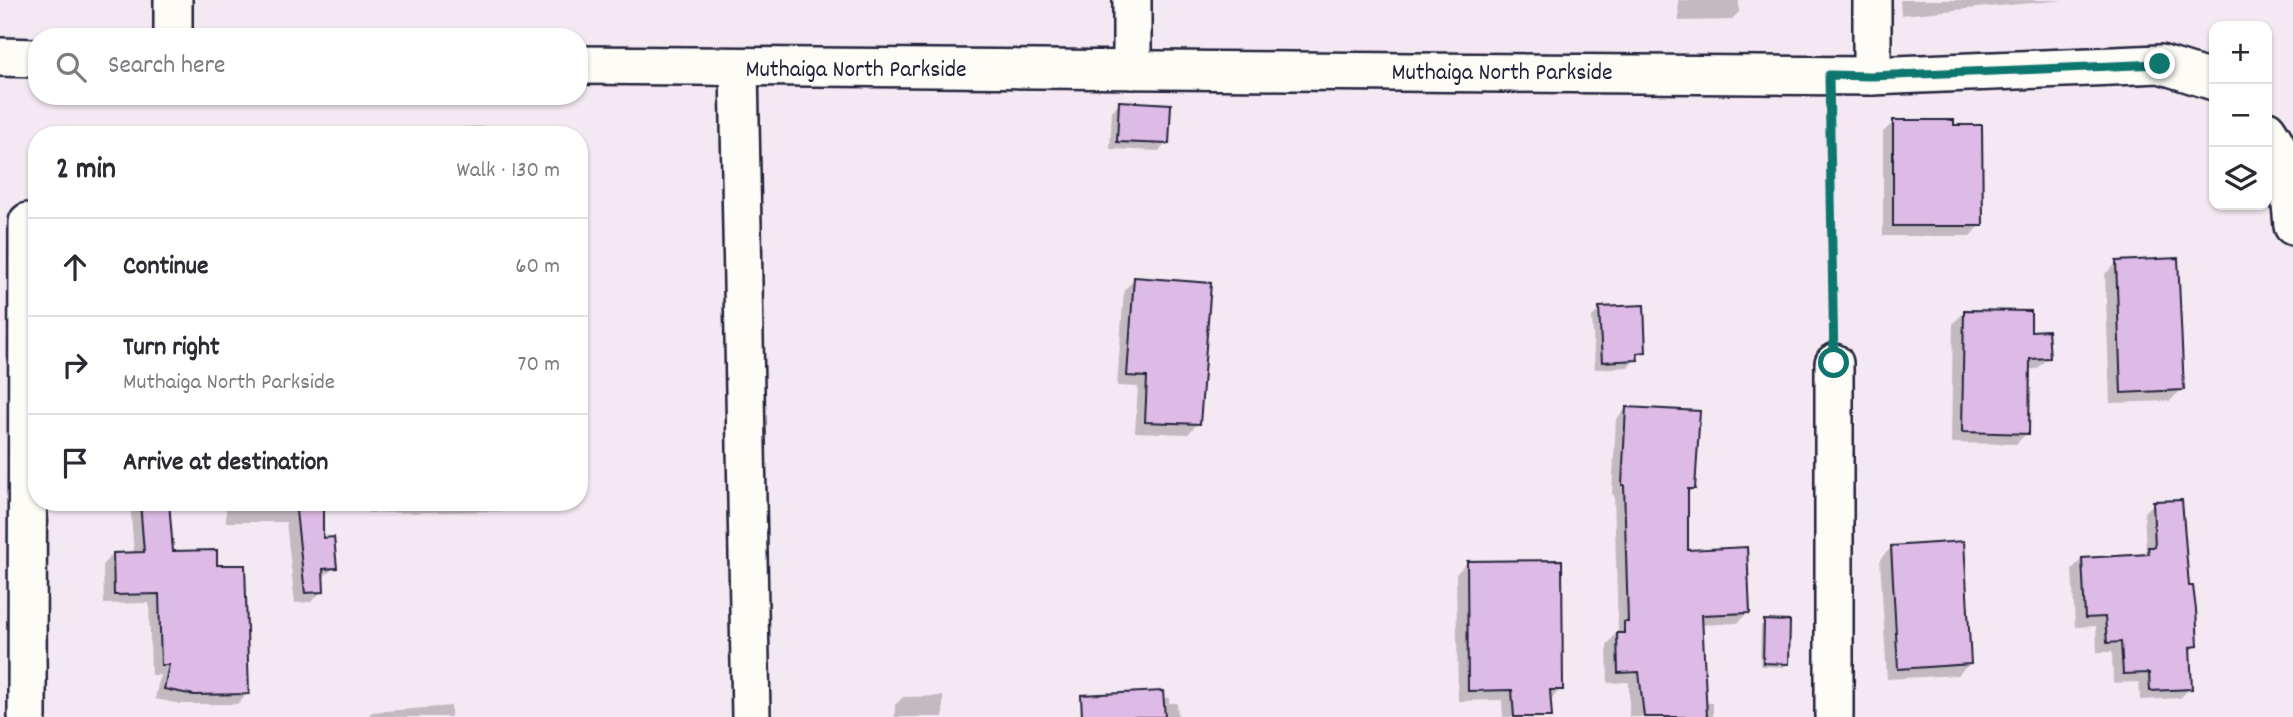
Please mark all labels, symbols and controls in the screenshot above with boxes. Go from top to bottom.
map controls [2209,21,2272,210]
button: + [2209,21,2272,84]
search box [28,28,588,105]
icon: search [52,48,90,86]
text: Search here [108,48,226,85]
route end [2144,48,2175,79]
street label: Muthaiga North Parkside [745,54,967,88]
street label: Muthaiga North Parkside [1391,57,1613,91]
button: − [2209,84,2272,147]
button: layers [2209,147,2272,210]
text: 2 min [56,150,116,193]
text: Walk · 130 m [456,155,560,188]
icon: ahead [56,248,94,286]
text: Continue [123,249,208,286]
text: 60 m [515,251,560,284]
text: Turn right [123,330,220,367]
icon: right [56,346,94,384]
route start [1818,347,1849,378]
text: 70 m [518,349,560,382]
text: Muthaiga North Parkside [123,367,335,400]
icon: arrive [56,444,94,482]
text: Arrive at destination [123,445,328,482]

